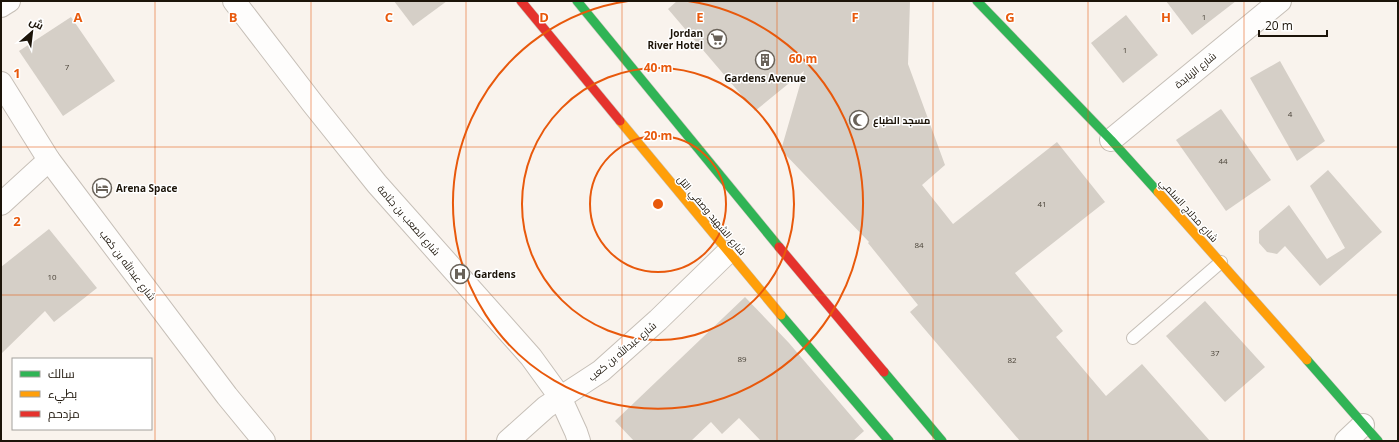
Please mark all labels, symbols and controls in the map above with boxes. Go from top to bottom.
text: A [74,8,83,26]
text: B [229,8,238,26]
text: C [385,8,393,26]
text: D [539,8,549,26]
text: E [696,8,704,26]
text: F [851,8,859,26]
text: G [1005,8,1015,26]
text: H [1161,8,1171,26]
house number: 1 [1202,11,1206,22]
north arrow [12,12,52,52]
scale bar [1259,12,1327,38]
text: ش [27,13,47,33]
text: 20 m [1265,17,1293,34]
place label: Jordan River Hotel [647,26,703,52]
supermarket icon: Jordan River Hotel [706,28,728,50]
house number: 1 [1123,44,1127,55]
building icon: Gardens Avenue [754,49,776,71]
street label: شارع الزبابدة [1171,49,1219,91]
text: 60 m [789,50,817,67]
text: 40 m [644,59,672,76]
house number: 7 [65,61,70,72]
text: 1 [13,64,21,82]
place label: Gardens Avenue [724,71,806,85]
house number: 4 [1288,108,1293,119]
mosque icon: مسجد الطباع [848,109,870,131]
place label: مسجد الطباع [873,113,930,128]
text: 20 m [644,127,672,144]
house number: 44 [1218,155,1228,166]
street label: شارع الشهيد وصفي التل [674,172,750,259]
street label: شارع مدلاج السلمي [1156,175,1221,246]
hotel icon: Arena Space [91,177,113,199]
place label: Arena Space [116,181,178,195]
street label: شارع الصعب بن جثامة [375,182,443,258]
centre of rings [651,197,665,211]
house number: 41 [1037,198,1047,209]
text: 2 [13,212,21,230]
street label: شارع عبدالله بن كعب [97,227,159,303]
house number: 84 [914,239,924,250]
hospital icon: Gardens [449,263,471,285]
place label: Gardens [474,267,516,281]
house number: 10 [47,271,57,282]
street label: شارع عبدالله بن كعب [585,318,659,384]
house number: 37 [1210,347,1220,358]
house number: 89 [737,353,747,364]
house number: 82 [1007,354,1017,365]
legend [12,358,152,430]
text: سالك [48,365,75,382]
text: بطيء [48,385,77,404]
text: مزدحم [48,405,80,422]

